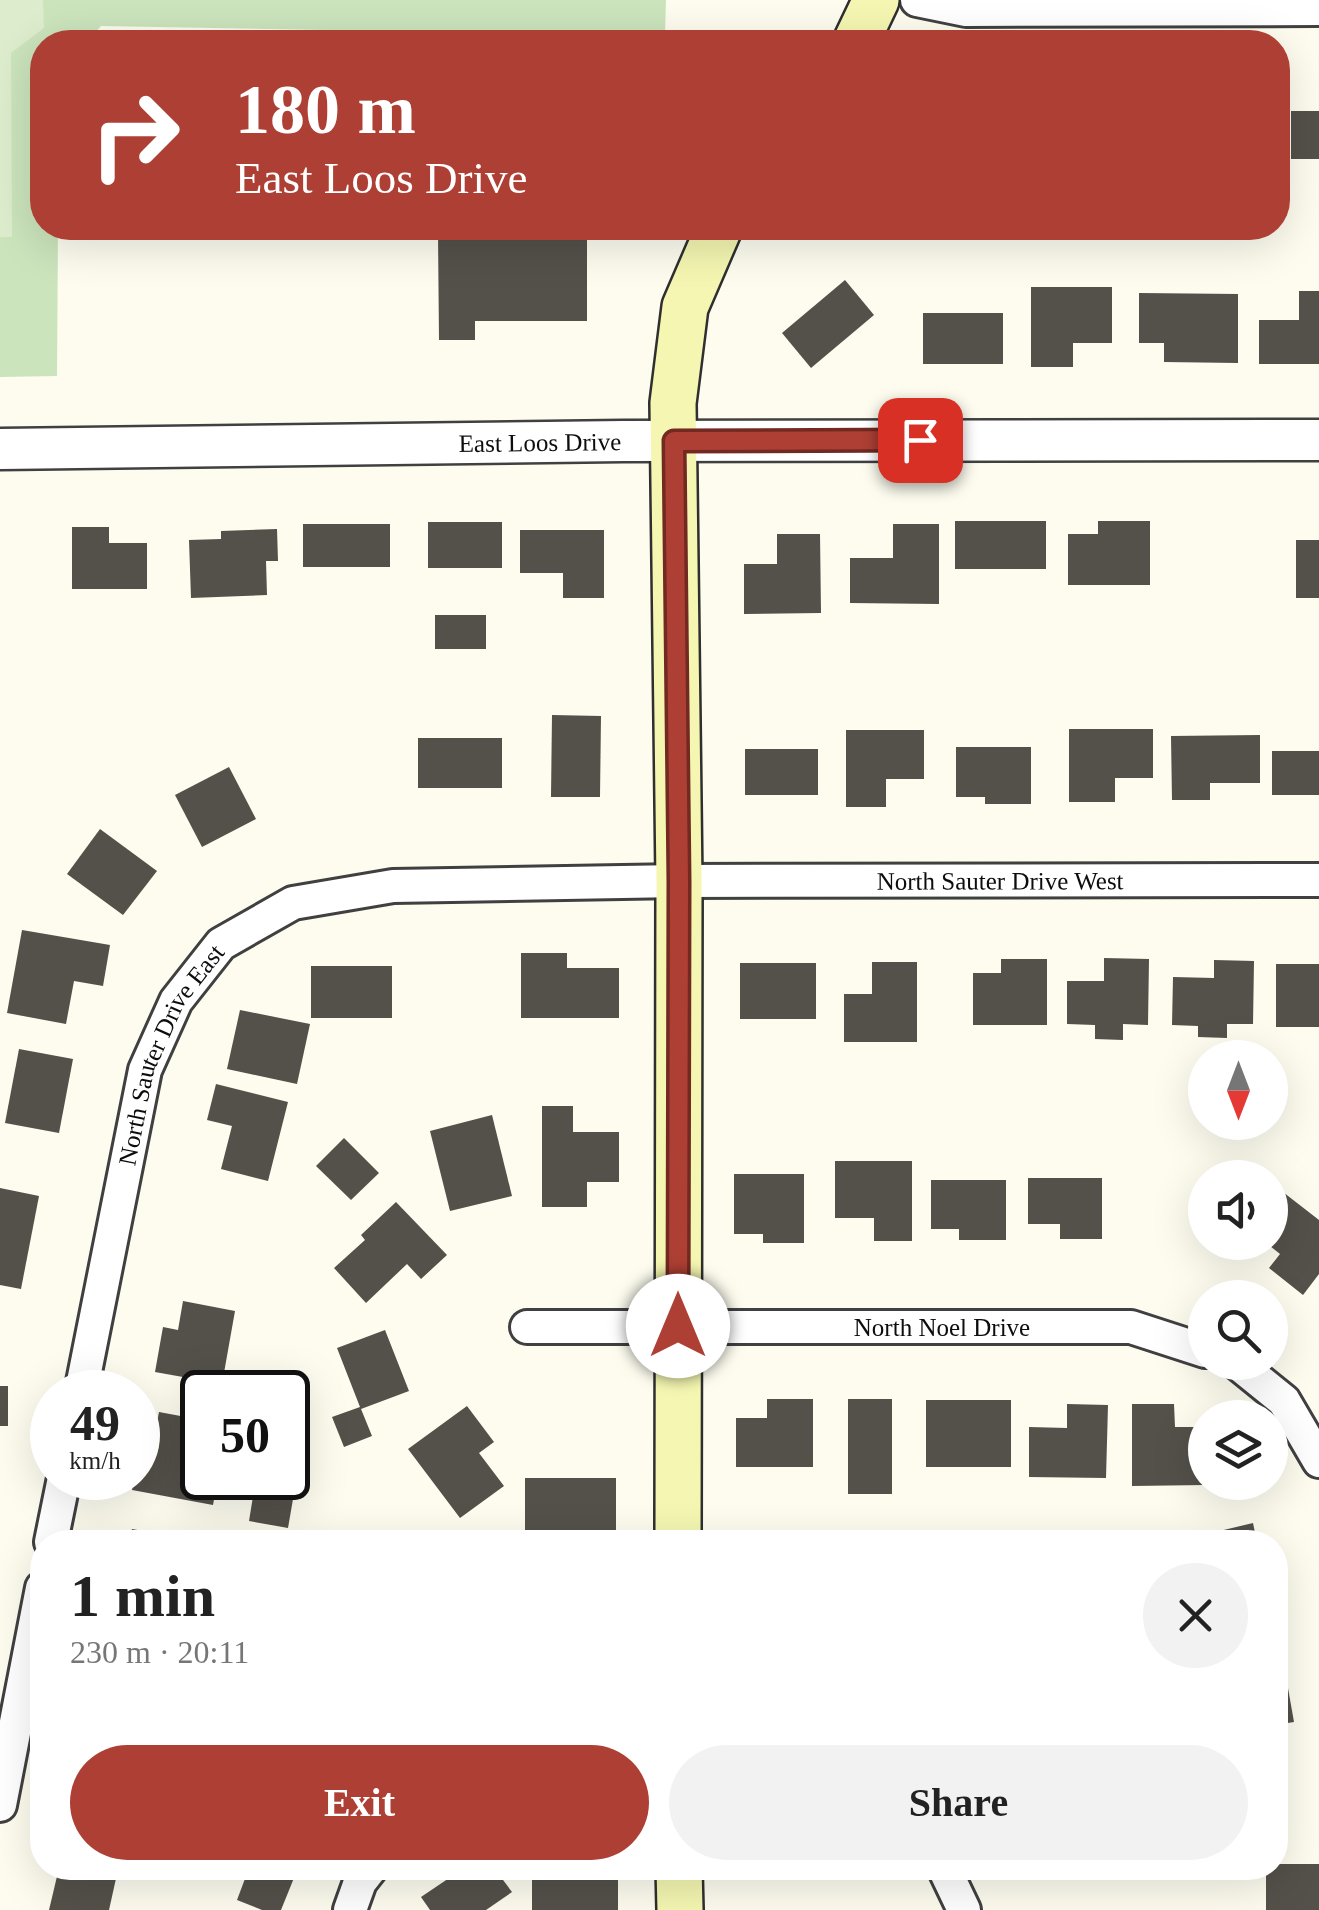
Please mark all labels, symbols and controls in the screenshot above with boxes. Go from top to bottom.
icon: right [70,70,200,200]
text: 180 m [235,71,416,148]
text: East Loos Drive [235,153,527,203]
pin [878,398,963,483]
icon: arrive [893,413,948,468]
street label: East Loos Drive [459,428,621,457]
street label: North Sauter Drive West [877,867,1124,894]
street label: North Sauter Drive East [113,939,229,1168]
north arrow [1188,1040,1288,1140]
map controls [1188,1040,1288,1500]
button: sound [1188,1160,1288,1260]
position arrow [626,1274,730,1378]
button: search [1188,1280,1288,1380]
street label: North Noel Drive [854,1314,1030,1341]
speed limit sign: 50 [180,1370,310,1500]
text: 49 [70,1395,120,1451]
button: layers [1188,1400,1288,1500]
text: km/h [69,1447,121,1474]
text: 1 min [70,1563,215,1629]
button: close [1143,1563,1248,1668]
text: 230 m · 20:11 [70,1634,249,1670]
button: Exit [70,1745,649,1860]
button: Share [669,1745,1248,1860]

